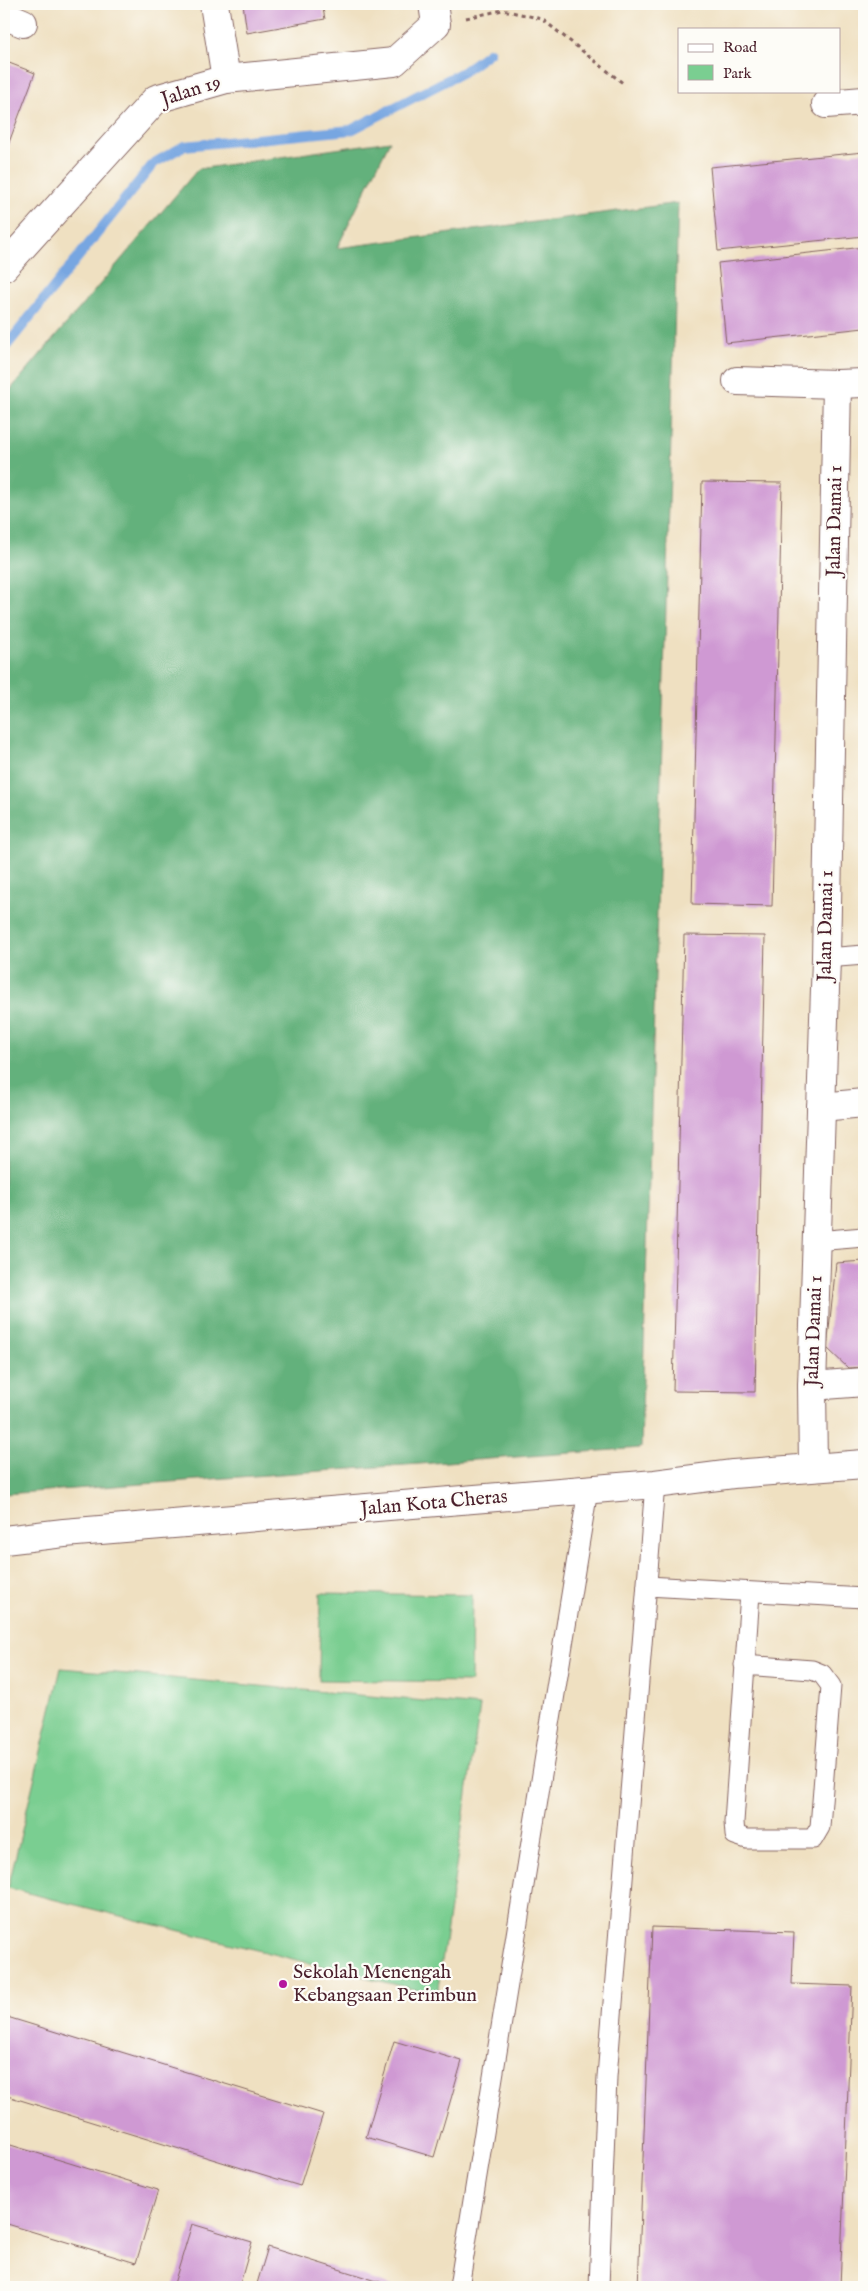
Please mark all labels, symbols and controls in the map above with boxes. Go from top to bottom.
legend [678,28,840,92]
text: Road [723,38,758,57]
text: Park [723,64,753,83]
street label: Jalan 19 [156,70,224,113]
street label: Jalan Damai 1 [821,465,848,579]
street label: Jalan Damai 1 [812,870,839,984]
street label: Jalan Damai 1 [799,1275,828,1389]
street label: Jalan Kota Cheras [357,1484,509,1522]
place label: Sekolah Menengah Kebangsaan Perimbun [293,1960,477,2008]
marker: Sekolah Menengah Kebangsaan Perimbun [277,1978,289,1990]

